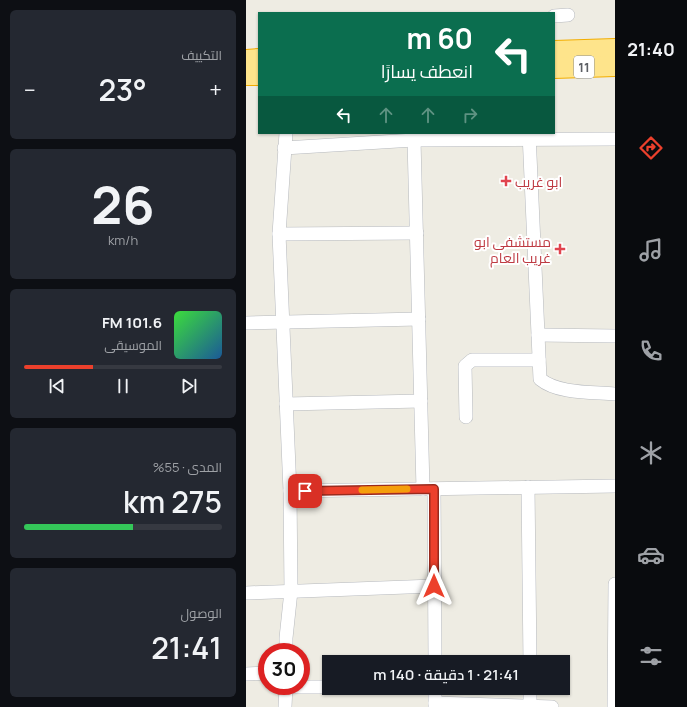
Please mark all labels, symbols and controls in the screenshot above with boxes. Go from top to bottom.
text: 60 m [406,19,473,57]
icon: left [487,28,539,80]
text: 21:40 [627,37,675,61]
text: التكييف [181,46,222,64]
road number: 11 [574,56,594,78]
text: انعطف يسارًا [381,59,473,83]
text: 23° [98,69,147,110]
text: − [24,75,36,105]
text: + [209,75,222,105]
icon: left [333,104,355,126]
icon: ahead [375,104,397,126]
icon: ahead [417,104,439,126]
icon: right [459,104,481,126]
icon: directions [637,134,665,162]
text: 26 [91,169,155,240]
place label: ابو غريب [515,172,562,191]
marker: ابو غريب [500,175,512,187]
text: km/h [108,231,138,249]
place label: مستشفى ابو غريب العام [474,232,551,268]
icon: music [637,236,665,264]
marker: مستشفى ابو غريب العام [554,243,566,255]
text: 101.6 FM [102,312,162,333]
text: الموسيقى [104,336,162,354]
icon: phone [637,337,665,365]
icon: previous [46,375,68,397]
icon: pause [112,375,134,397]
icon: next [178,375,200,397]
icon: climate [637,439,665,467]
text: المدى · 55% [153,458,222,476]
pin [288,474,322,508]
icon: arrive [294,480,316,502]
text: 275 km [123,481,222,522]
icon: car [637,541,665,569]
position arrow [413,565,455,607]
text: الوصول [181,604,222,622]
text: 21:41 [151,627,222,668]
icon: filters [637,642,665,670]
speed limit sign: 30 [258,643,310,695]
text: 21:41 · 1 دقيقة · 140 m [373,664,519,685]

